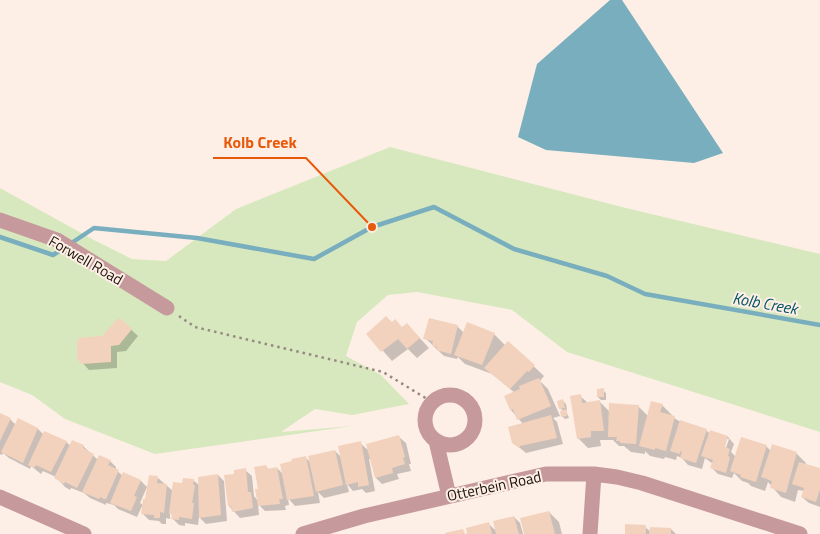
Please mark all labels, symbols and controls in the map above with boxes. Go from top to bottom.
callout: Kolb Creek [213,127,306,158]
text: Kolb Creek [223,130,297,154]
street label: Forwell Road [45,229,127,291]
water label: Kolb Creek [731,285,801,321]
street label: Otterbein Road [445,465,543,507]

